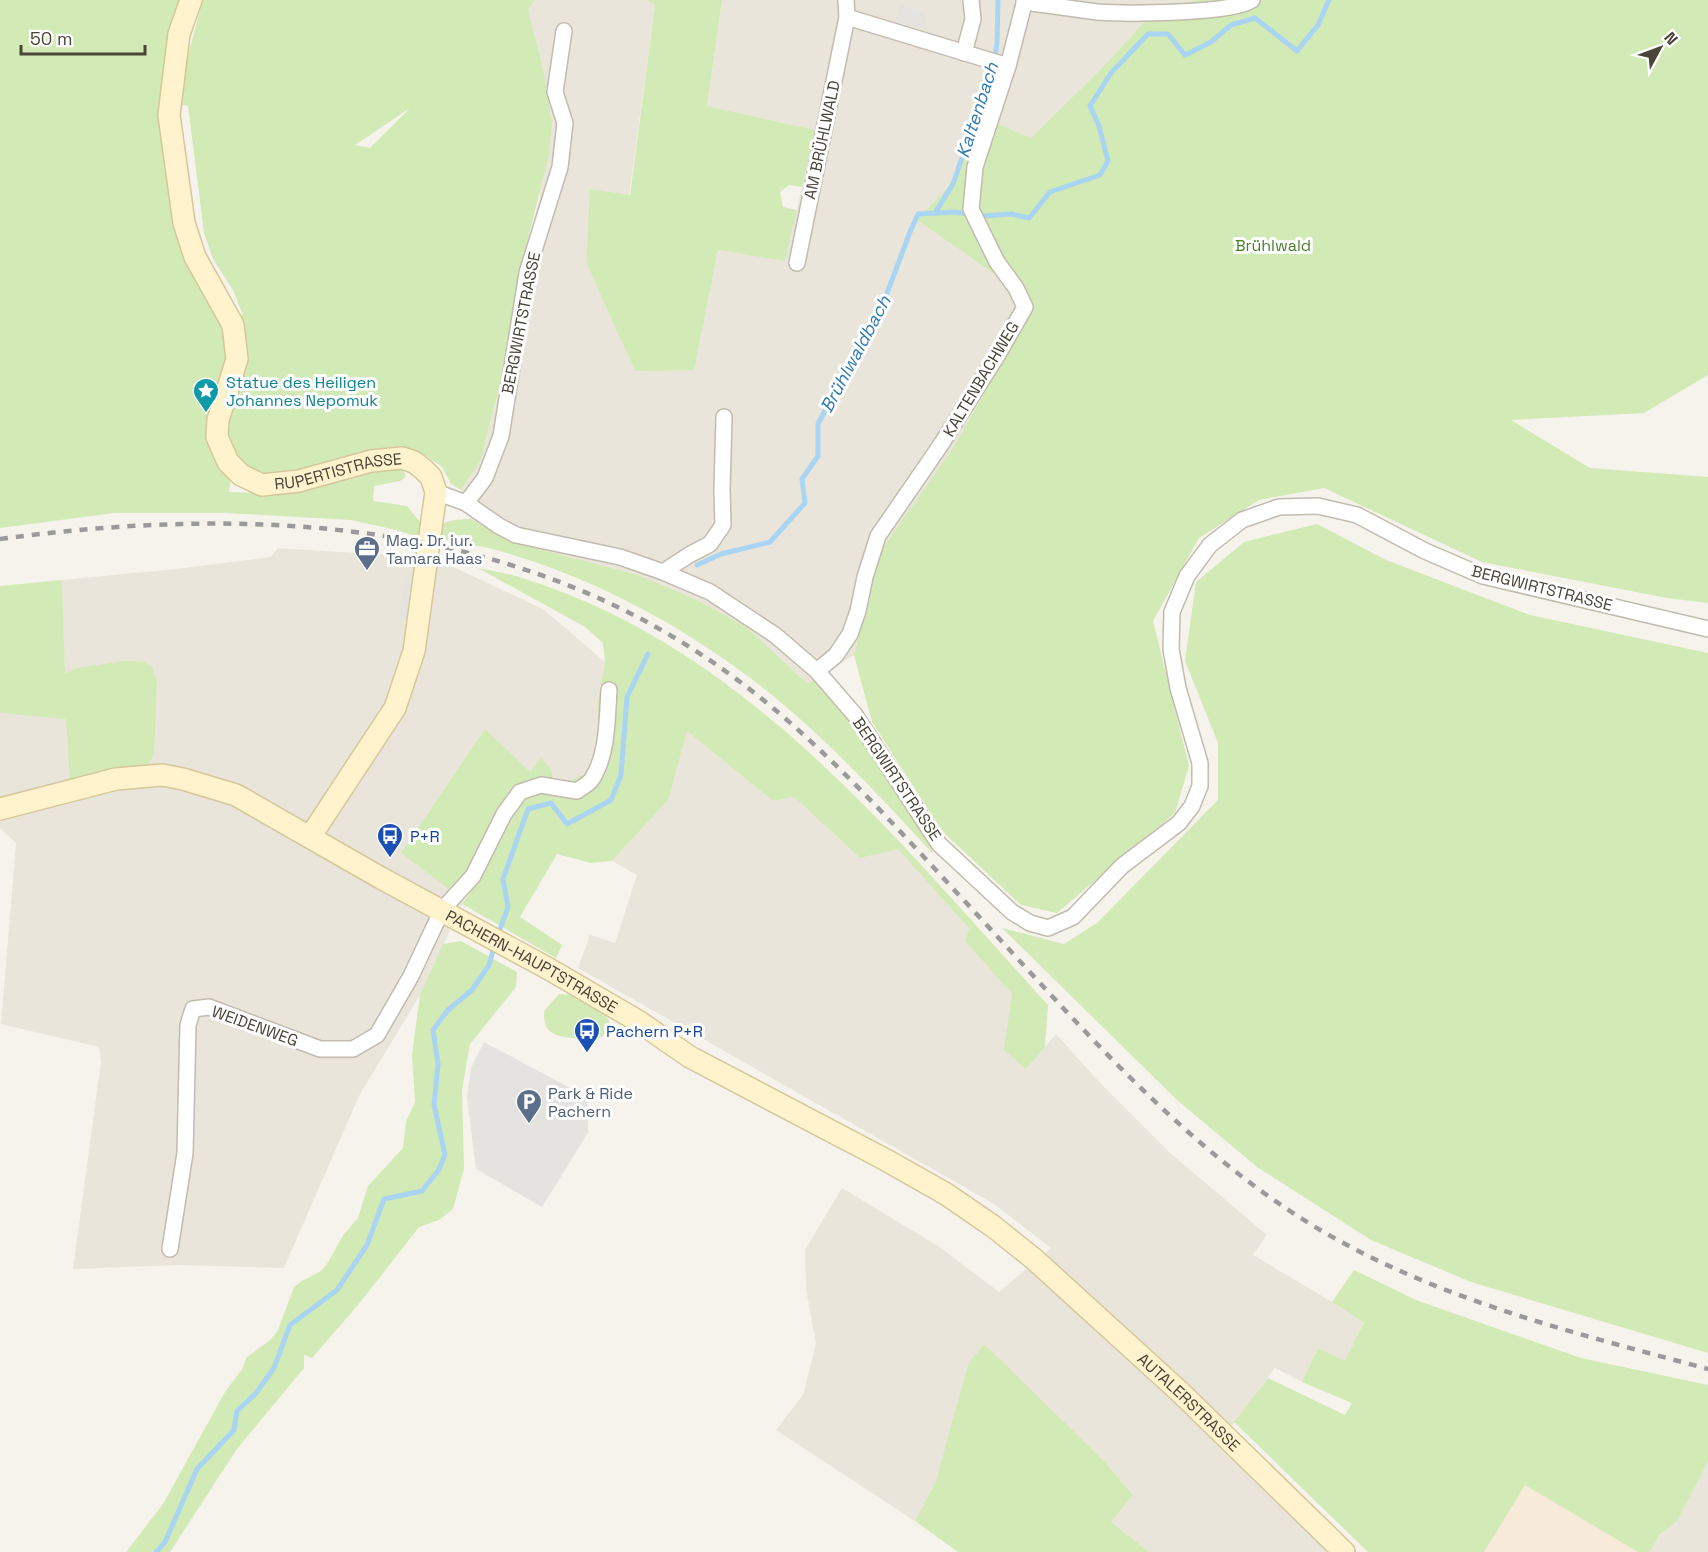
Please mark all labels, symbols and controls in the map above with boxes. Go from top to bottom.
scale bar [21,18,146,56]
north arrow [1630,18,1690,78]
text: 50 m [30,27,72,50]
text: N [1659,28,1682,49]
water label: Kaltenbach [951,59,1004,161]
street label: AM BRÜHLWALD [799,79,845,201]
park label: Brühlwald [1235,235,1311,256]
street label: BERGWIRTSTRASSE [497,250,545,396]
water label: Brühlwaldbach [815,291,896,416]
street label: KALTENBACHWEG [938,317,1024,441]
place label: Statue des Heiligen Johannes Nepomuk [226,372,378,411]
place icon: Statue des Heiligen Johannes Nepomuk [191,376,221,414]
street label: RUPERTISTRASSE [273,448,403,494]
place label: Mag. Dr. iur. Tamara Haas [386,530,483,569]
office icon: Mag. Dr. iur. Tamara Haas [352,534,382,572]
street label: BERGWIRTSTRASSE [1469,560,1615,616]
street label: BERGWIRTSTRASSE [848,713,946,845]
bus stop icon: P+R [375,821,405,859]
place label: P+R [410,826,440,847]
street label: PACHERN-HAUPTSTRASSE [442,905,622,1017]
street label: WEIDENWEG [209,1001,301,1051]
bus stop icon: Pachern P+R [572,1016,602,1054]
place label: Pachern P+R [606,1021,703,1042]
place label: Park & Ride Pachern [548,1083,633,1122]
parking icon: Park & Ride Pachern [514,1087,544,1125]
street label: AUTALERSTRASSE [1133,1348,1245,1456]

